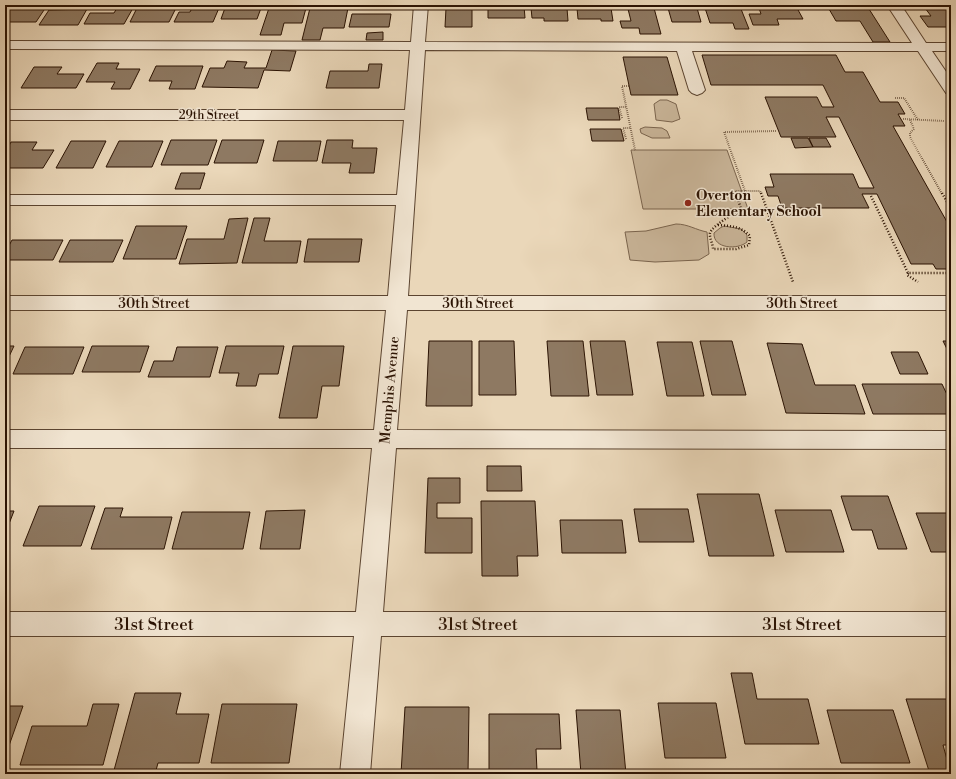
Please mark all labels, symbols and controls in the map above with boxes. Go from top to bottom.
street label: 29th Street [179,108,240,123]
place label: Overton Elementary School [696,187,822,221]
marker: Overton Elementary School [683,198,693,208]
street label: 30th Street [118,295,190,313]
street label: 30th Street [442,295,514,313]
street label: 30th Street [766,295,838,313]
street label: Memphis Avenue [376,336,404,445]
street label: 31st Street [114,614,194,636]
street label: 31st Street [438,614,518,636]
street label: 31st Street [762,614,842,636]

